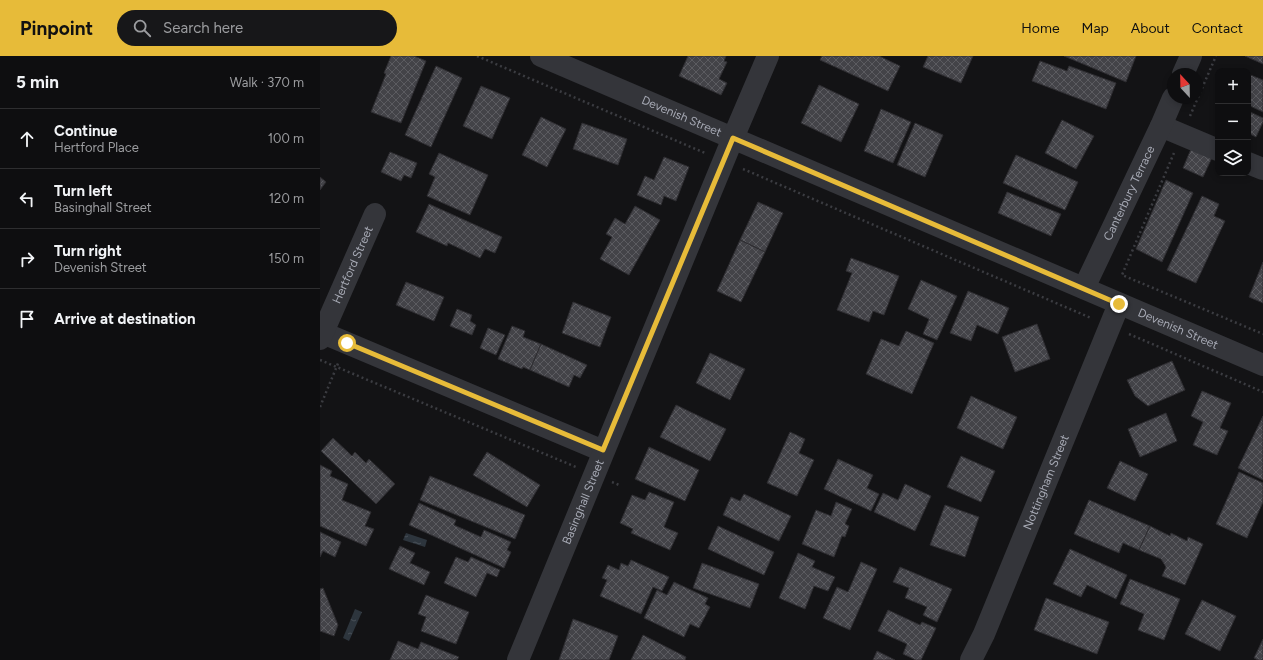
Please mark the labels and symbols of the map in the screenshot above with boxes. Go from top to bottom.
north arrow [1167,68,1203,104]
street label: Devenish Street [639,93,724,140]
street label: Canterbury Terrace [1101,143,1158,243]
street label: Hertford Street [329,224,376,306]
route end [1110,295,1128,313]
street label: Devenish Street [1136,305,1221,352]
route start [338,334,356,352]
street label: Nottingham Street [1020,432,1072,532]
street label: Basinghall Street [559,457,607,546]

